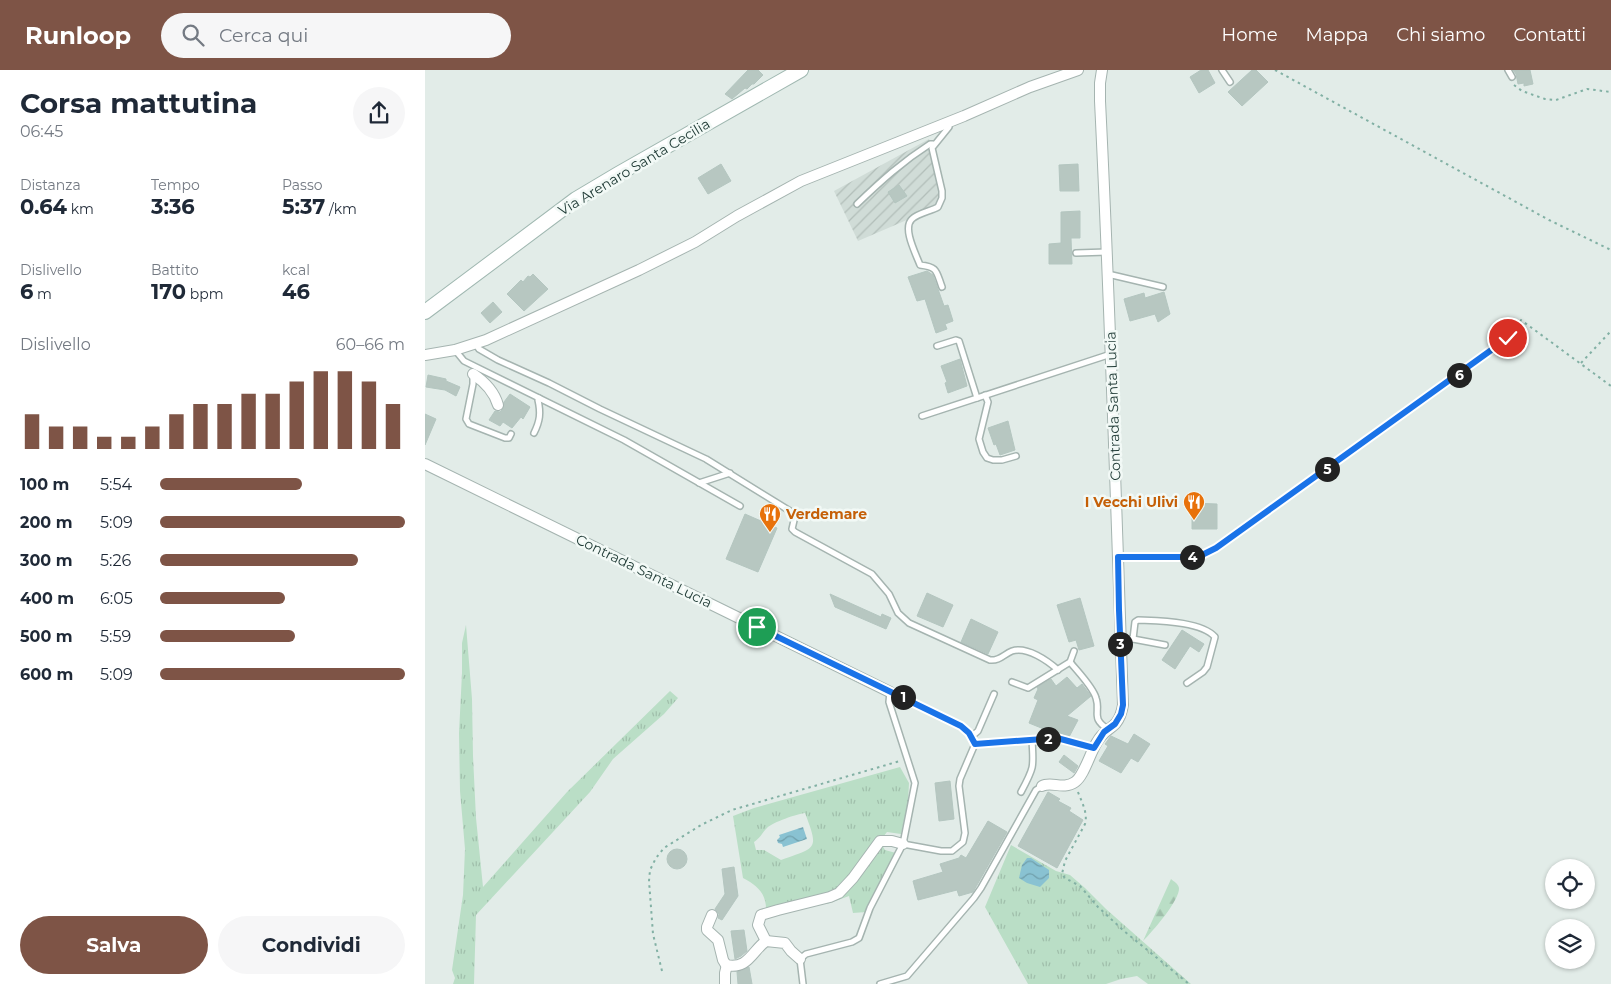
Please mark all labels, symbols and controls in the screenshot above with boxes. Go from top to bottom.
search box [161,13,511,58]
text: Runloop [25,21,131,50]
icon: search [179,21,207,49]
text: Cerca qui [219,24,308,47]
text: Home [1222,24,1278,46]
text: Mappa [1306,24,1368,46]
text: Chi siamo [1396,24,1485,46]
text: Contatti [1513,24,1586,46]
text: Corsa mattutina [20,86,257,120]
button: share [353,87,405,139]
street label: Via Arenaro Santa Cecilia [555,115,713,219]
text: 06:45 [20,122,63,141]
text: Distanza [20,176,81,194]
text: Tempo [151,176,200,194]
text: Passo [282,176,323,194]
text: 0.64 [20,194,67,219]
text: 3:36 [151,194,195,219]
text: 5:37 [282,194,325,219]
text: km [67,200,94,218]
text: /km [325,200,357,218]
text: Dislivello [20,261,82,279]
text: Battito [151,261,199,279]
text: kcal [282,261,310,279]
text: 6 [20,279,33,304]
text: 170 [151,279,186,304]
text: 46 [282,279,310,304]
text: m [33,285,52,303]
text: bpm [186,285,224,303]
pin [1487,317,1529,359]
icon: check [1494,324,1522,352]
street label: Contrada Santa Lucia [1101,331,1125,481]
text: Dislivello [20,335,91,354]
text: 60–66 m [336,335,405,354]
pin: 6 [1447,362,1471,388]
text: 6 [1455,366,1464,384]
pin: 5 [1315,456,1339,482]
text: 5 [1323,460,1332,478]
text: 100 m [20,475,69,494]
text: 5:54 [100,475,132,494]
restaurant icon: I Vecchi Ulivi [1182,490,1206,521]
place label: I Vecchi Ulivi [1085,493,1178,511]
restaurant icon: Verdemare [758,502,782,533]
place label: Verdemare [785,505,867,523]
text: 200 m [20,513,72,532]
text: 5:09 [100,513,133,532]
street label: Contrada Santa Lucia [573,530,715,612]
pin: 4 [1179,544,1205,570]
text: 4 [1188,548,1197,566]
text: 300 m [20,551,73,570]
text: 5:26 [100,551,131,570]
text: 400 m [20,589,74,608]
text: 6:05 [100,589,133,608]
pin [736,606,778,648]
icon: arrive [743,613,771,641]
text: 500 m [20,627,73,646]
text: 5:59 [100,627,131,646]
pin: 3 [1107,632,1133,656]
text: 3 [1116,635,1125,653]
text: 600 m [20,665,73,684]
text: 5:09 [100,665,133,684]
pin: 1 [891,684,915,710]
text: 1 [901,688,906,706]
pin: 2 [1035,726,1061,752]
text: 2 [1044,730,1053,748]
map controls [1545,859,1595,969]
button: locate [1545,859,1595,909]
button: Salva [20,916,208,974]
button: Condividi [218,916,405,974]
button: layers [1545,919,1595,969]

